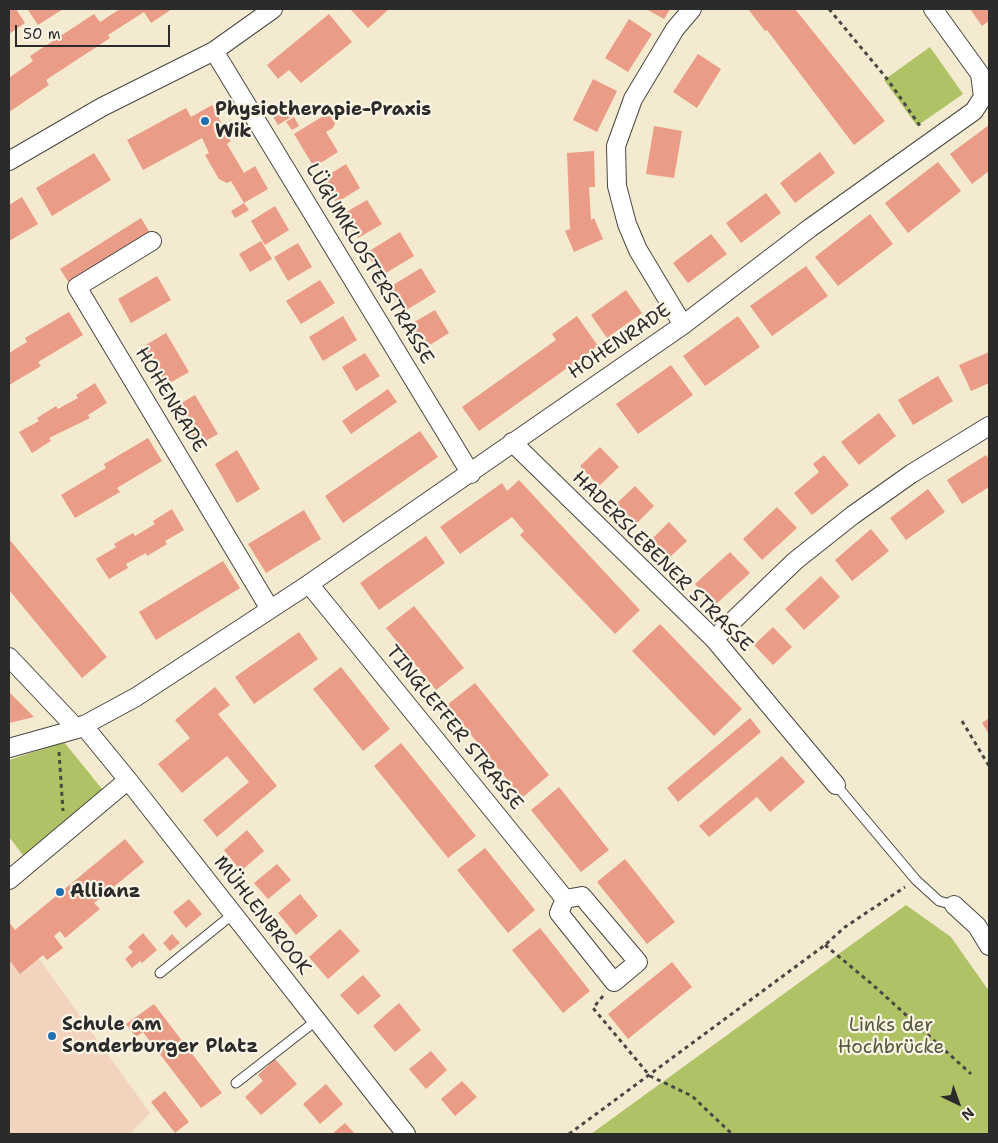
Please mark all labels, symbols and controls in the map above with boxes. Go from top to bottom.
scale bar [18,15,172,47]
text: 50 m [23,24,61,44]
place label: Physiotherapie-Praxis Wik [215,99,431,143]
marker: Physiotherapie-Praxis Wik [199,115,211,127]
street label: LÜGUMKLOSTERSTRASSE [300,160,438,368]
street label: HOHENRADE [564,299,676,385]
street label: HOHENRADE [130,343,210,457]
street label: HADERSLEBENER STRASSE [567,467,757,657]
street label: TINGLEFFER STRASSE [381,641,527,815]
street label: MÜHLENBROOK [209,852,315,980]
place label: Allianz [70,881,141,903]
marker: Allianz [54,886,66,898]
place label: Schule am Sonderburger Platz [62,1014,258,1058]
park label: Links der Hochbrücke [838,1015,944,1059]
marker: Schule am Sonderburger Platz [46,1030,58,1042]
north arrow [933,1078,983,1128]
text: N [958,1104,978,1125]

